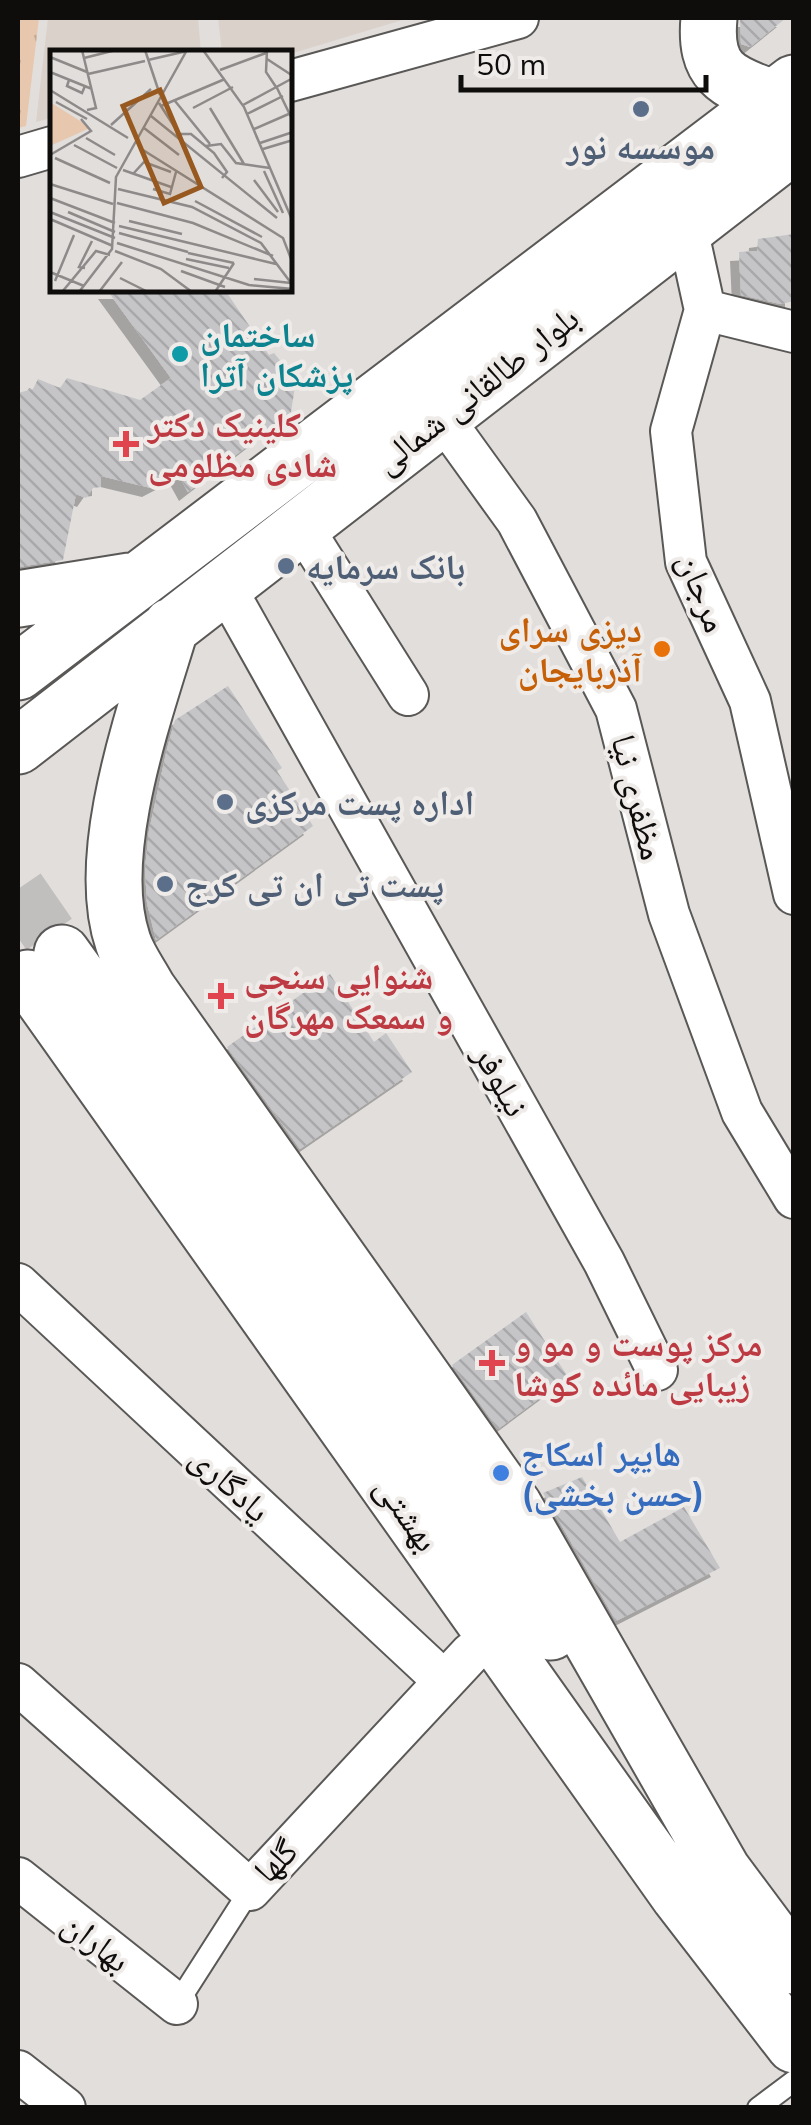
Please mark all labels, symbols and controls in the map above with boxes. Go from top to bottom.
scale bar [461,30,706,92]
text: 50 m [476,45,546,83]
inset map [50,50,292,292]
marker: موسسه نور [630,98,652,120]
place label: موسسه نور [565,124,715,168]
street label: بلوار طالقانی شمالی [365,295,587,483]
place label: ساختمان پزشکان آترا [200,312,353,396]
marker: ساختمان پزشکان آترا [169,343,191,365]
place label: کلینیک دکتر شادی مظلومی [146,402,337,487]
marker: کلینیک دکتر شادی مظلومی [113,431,139,457]
place label: بانک سرمایه [306,544,465,588]
street label: مرجان [669,546,739,638]
marker: بانک سرمایه [275,555,297,577]
place label: دیزی سرای آذربایجان [499,607,642,691]
marker: دیزی سرای آذربایجان [651,638,673,660]
street label: مظفری نیا [602,730,676,864]
place label: اداره پست مرکزی [245,780,474,824]
marker: اداره پست مرکزی [214,791,236,813]
place label: پست تی ان تی کرج [185,862,444,907]
marker: پست تی ان تی کرج [154,873,176,895]
place label: شنوایی سنجی و سمعک مهرگان [244,954,453,1038]
marker: شنوایی سنجی و سمعک مهرگان [208,983,234,1009]
street label: نیلوفر [464,1035,540,1124]
place label: مرکز پوست و مو و زیبایی مائده کوشا [514,1321,763,1406]
marker: مرکز پوست و مو و زیبایی مائده کوشا [479,1350,505,1376]
place label: هایپر اسکاج (حسن بخشی) [521,1431,705,1516]
street label: یادگاری [182,1435,280,1531]
marker: هایپر اسکاج (حسن بخشی) [490,1462,512,1484]
street label: بهشتى [366,1466,450,1560]
street label: گلها [243,1828,307,1892]
street label: بهاران [54,1901,140,1981]

